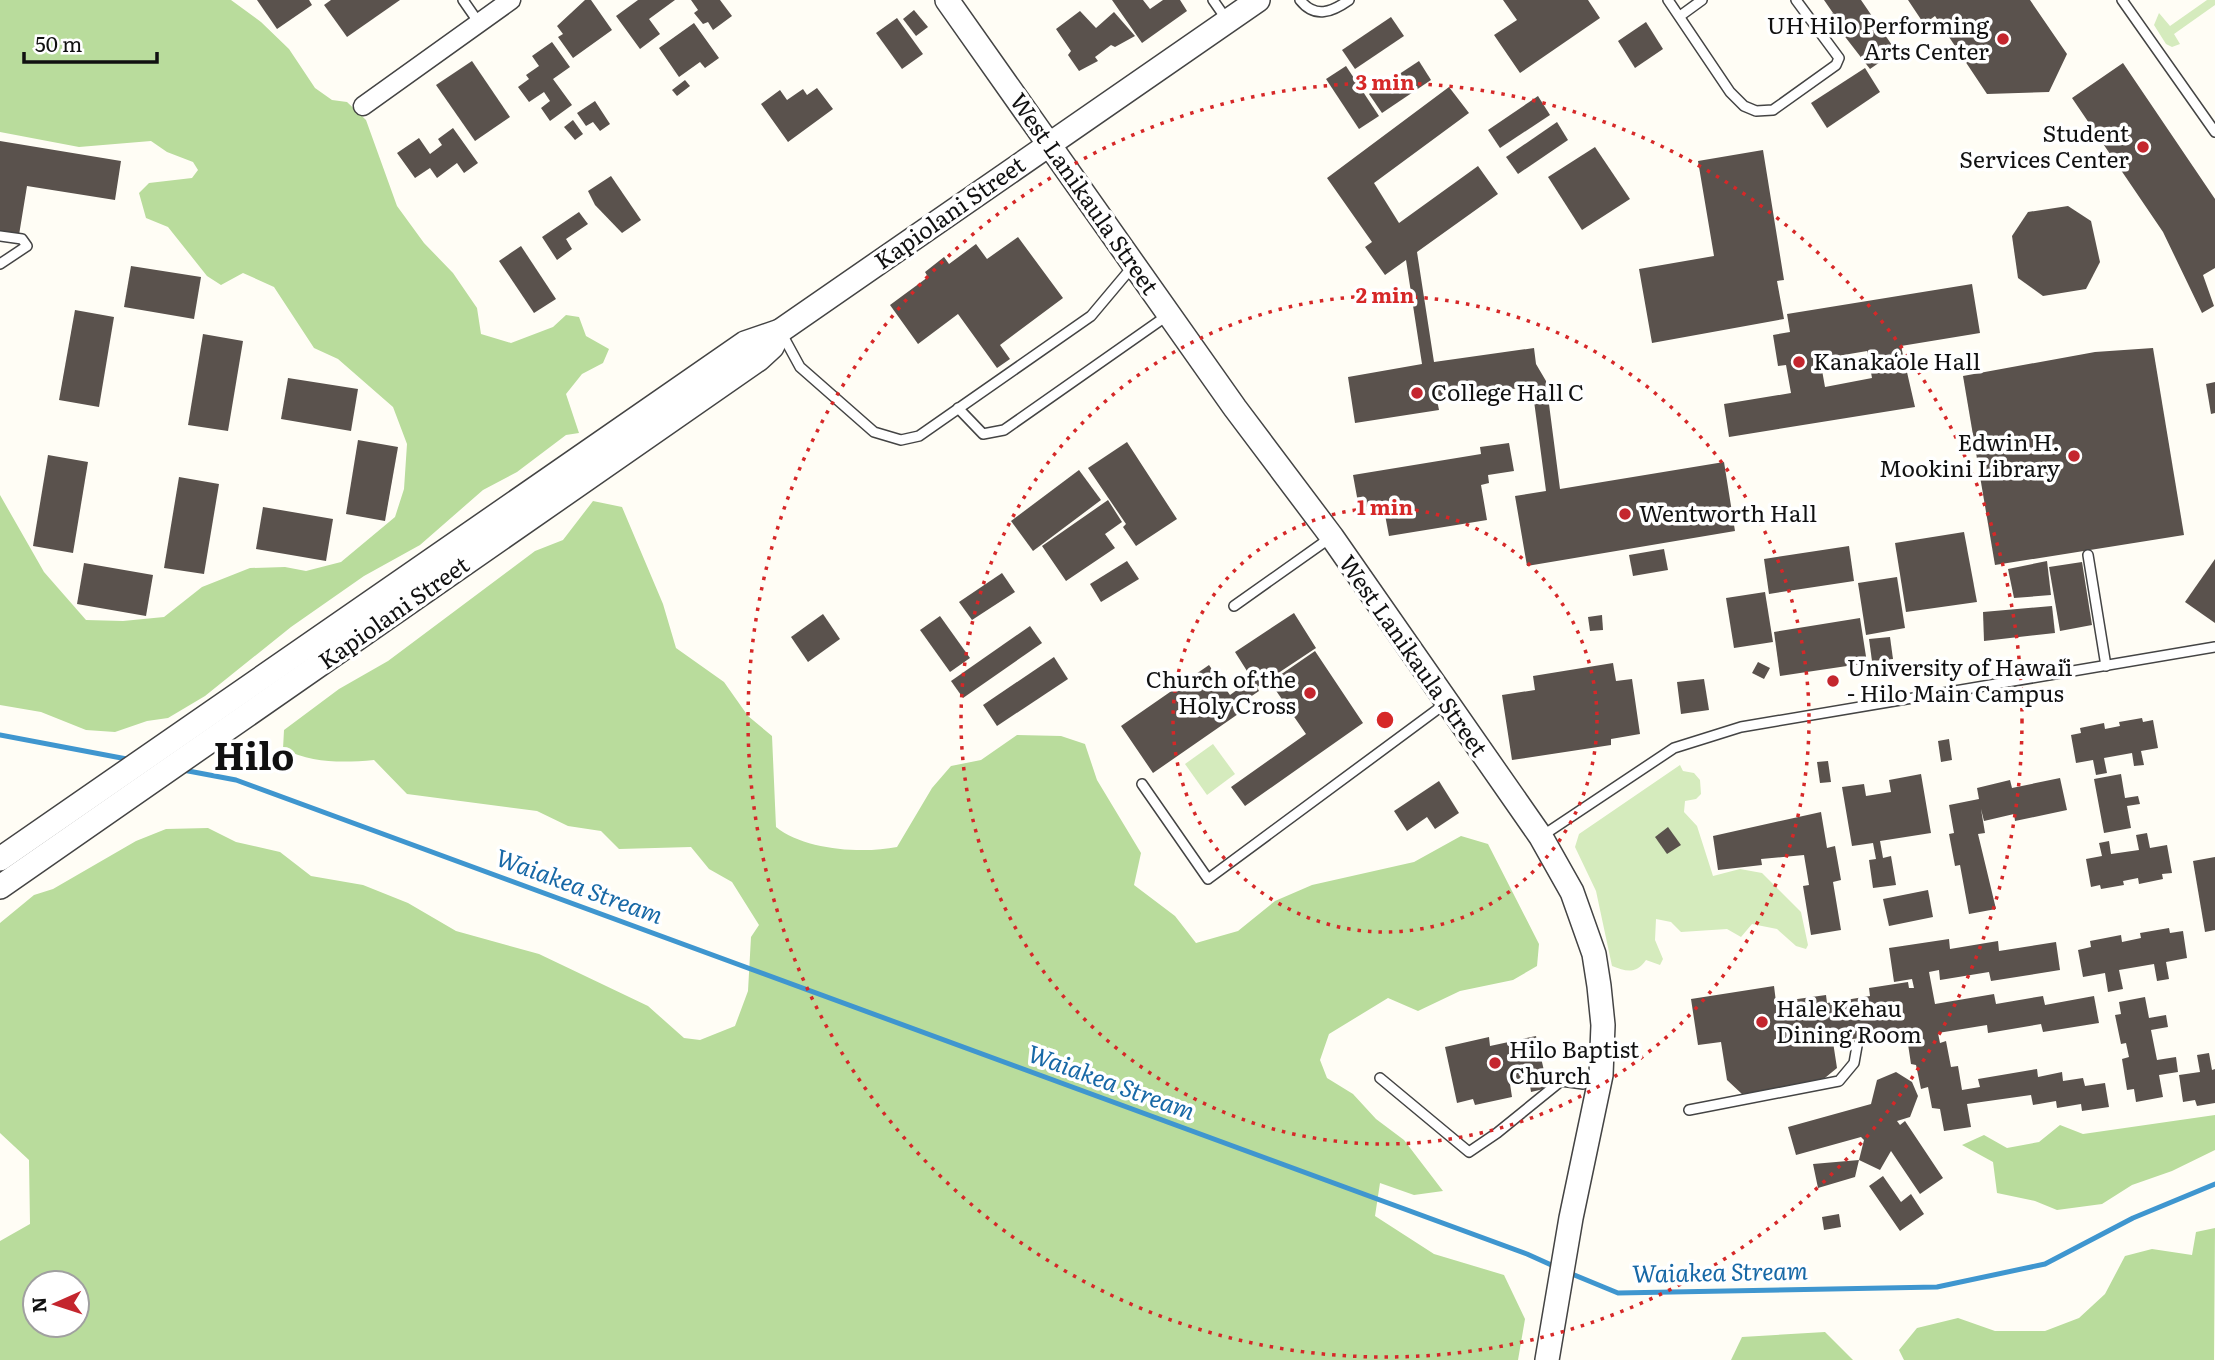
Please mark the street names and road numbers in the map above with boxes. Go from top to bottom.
street label: West Lanikaula Street [1003,85,1169,301]
street label: Kapiolani Street [866,146,1032,276]
street label: Kapiolani Street [310,546,476,676]
street label: West Lanikaula Street [1332,547,1498,763]

